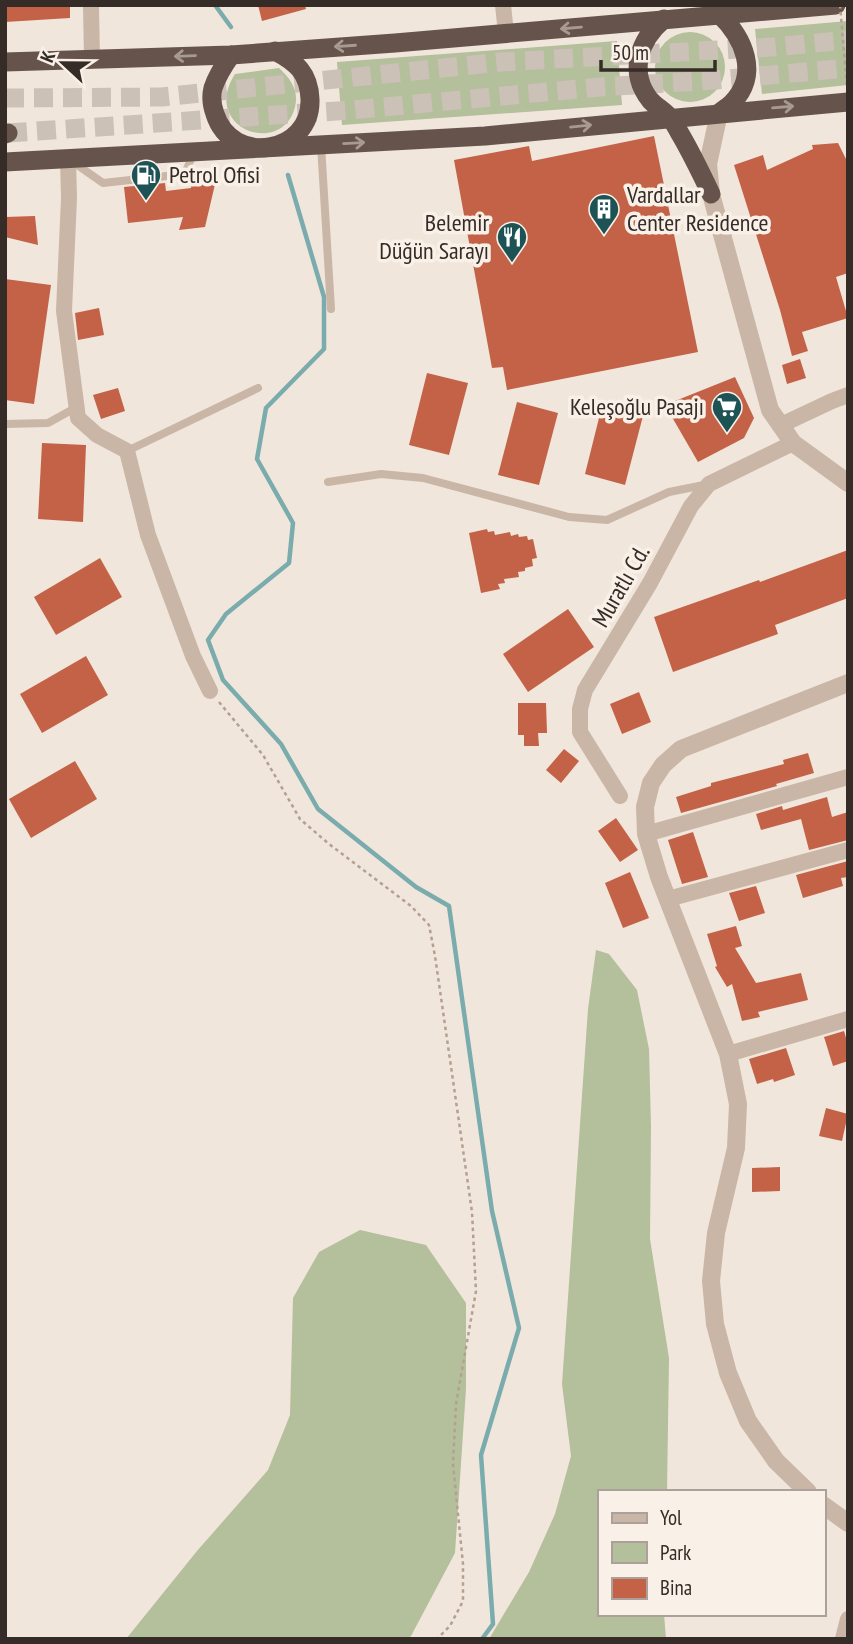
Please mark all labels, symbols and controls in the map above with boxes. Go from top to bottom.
one-way arrow [561,21,583,34]
north arrow [28,28,98,98]
scale bar [601,28,715,72]
text: 50 m [612,39,649,66]
one-way arrow [334,40,356,53]
text: K [34,47,60,66]
one-way arrow [174,50,197,63]
one-way arrow [772,101,794,114]
one-way arrow [569,119,592,132]
one-way arrow [343,136,365,149]
fuel station icon: Petrol Ofisi [129,158,163,202]
place label: Petrol Ofisi [169,159,260,190]
place label: Vardallar Center Residence [626,179,768,238]
building icon: Vardallar Center Residence [587,192,621,236]
place label: Belemir Düğün Sarayı [379,207,489,266]
restaurant icon: Belemir Düğün Sarayı [495,220,529,264]
supermarket icon: Keleşoğlu Pasajı [710,390,744,434]
place label: Keleşoğlu Pasajı [570,391,704,422]
street label: Muratlı Cd. [585,539,656,632]
legend [598,1490,825,1616]
text: Yol [660,1504,682,1531]
text: Park [660,1539,691,1566]
text: Bina [660,1574,692,1601]

